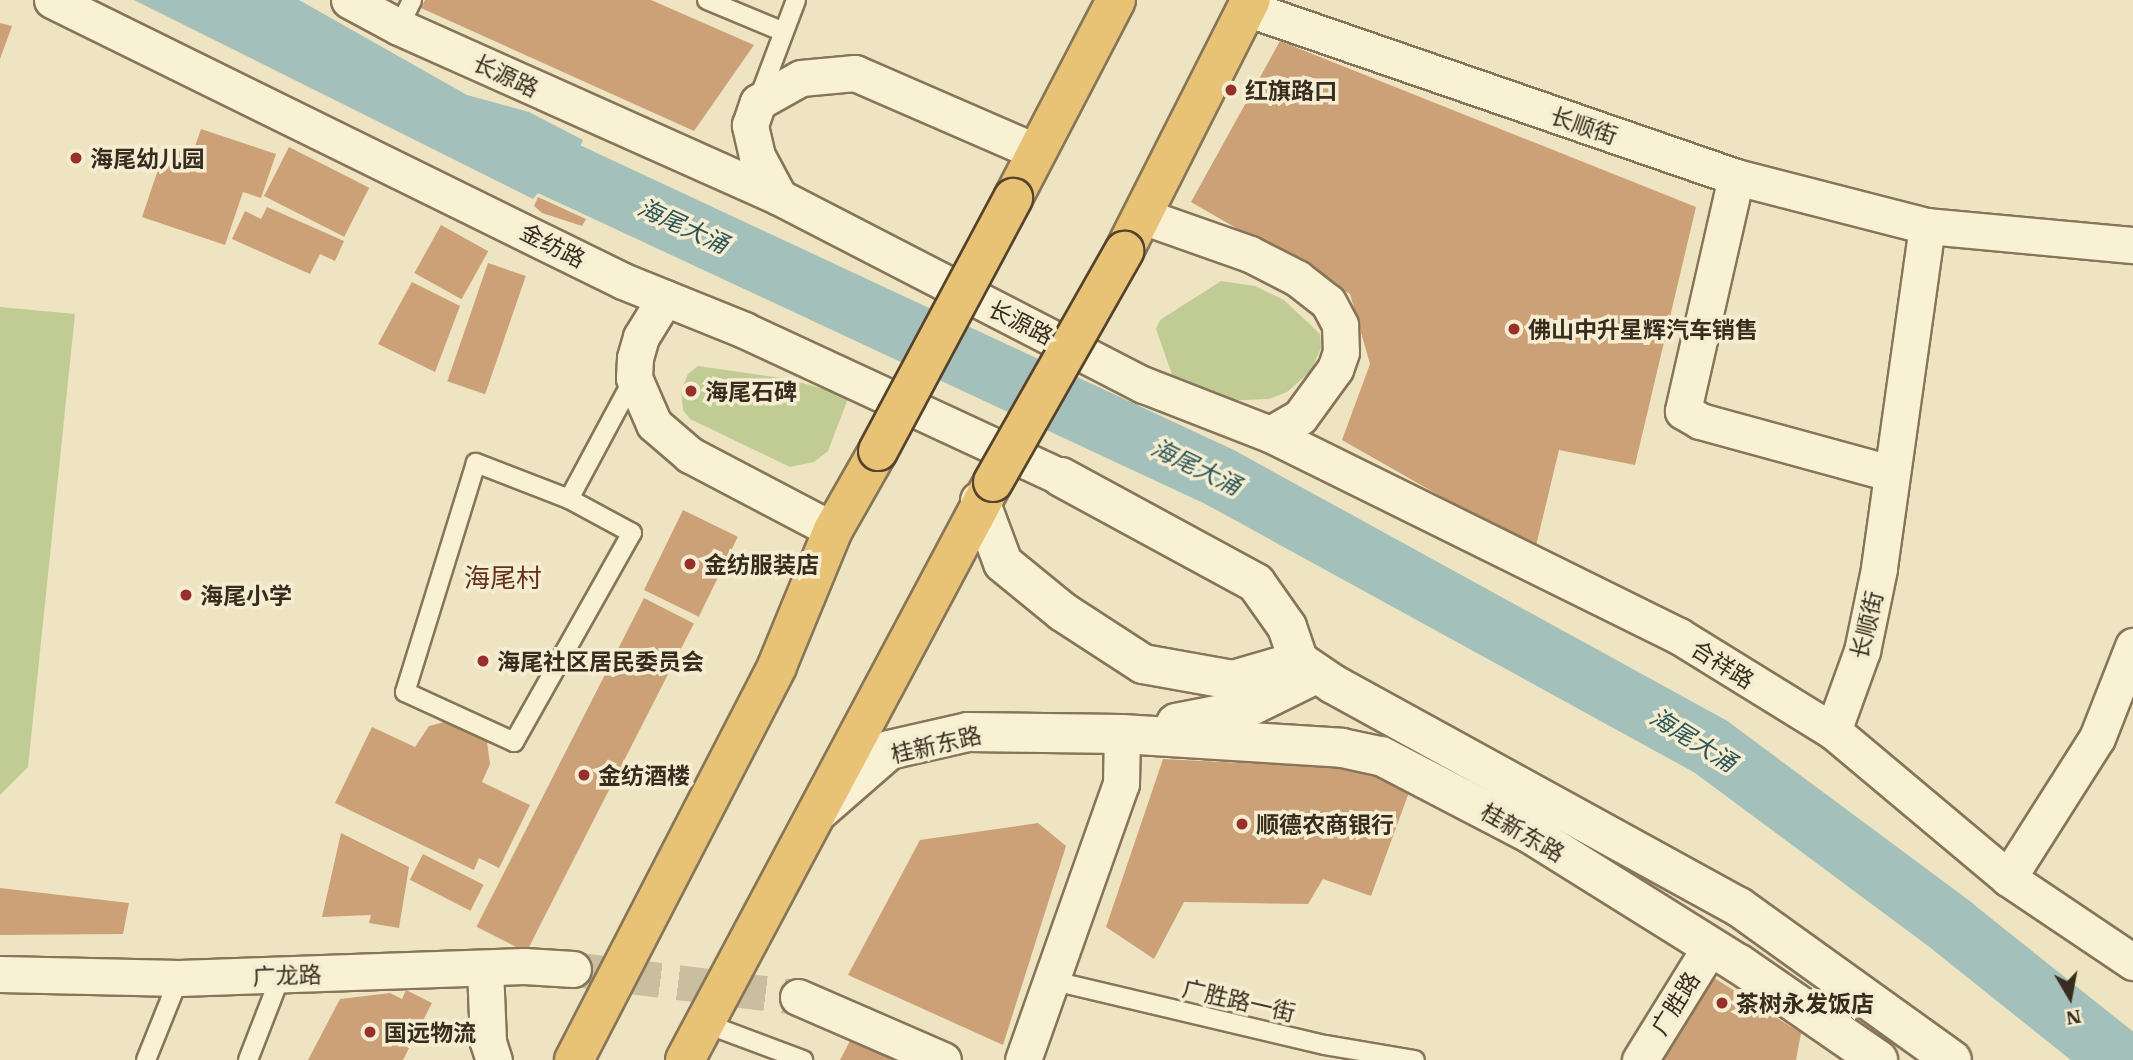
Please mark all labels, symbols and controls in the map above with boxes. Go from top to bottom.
street label: 长源路 [469,48,543,102]
place label: 红旗路口 [1245,76,1337,104]
marker: 红旗路口 [1223,82,1239,98]
street label: 长顺街 [1547,101,1621,149]
place label: 海尾幼儿园 [90,144,205,172]
marker: 海尾幼儿园 [68,150,84,166]
water label: 海尾大涌 [633,193,733,259]
street label: 金纺路 [516,217,590,273]
street label: 长源路 [984,294,1058,350]
place label: 佛山中升星辉汽车销售 [1528,315,1758,343]
marker: 佛山中升星辉汽车销售 [1506,321,1522,337]
place label: 海尾石碑 [705,377,797,405]
marker: 海尾石碑 [683,383,699,399]
water label: 海尾大涌 [1147,433,1245,501]
place label: 金纺服装店 [704,550,819,578]
marker: 金纺服装店 [682,556,698,572]
district label: 海尾村 [464,562,542,594]
place label: 海尾小学 [200,581,292,609]
marker: 海尾小学 [178,587,194,603]
street label: 长顺街 [1844,588,1888,662]
street label: 合祥路 [1686,634,1760,694]
place label: 海尾社区居民委员会 [497,647,704,675]
marker: 海尾社区居民委员会 [475,653,491,669]
water label: 海尾大涌 [1645,702,1741,778]
street label: 桂新东路 [888,720,984,768]
place label: 金纺酒楼 [598,761,690,789]
marker: 金纺酒楼 [576,767,592,783]
street label: 桂新东路 [1476,797,1570,867]
place label: 顺德农商银行 [1256,810,1394,838]
marker: 顺德农商银行 [1234,816,1250,832]
street label: 广龙路 [252,960,322,990]
north arrow [2035,962,2105,1032]
street label: 广胜路 [1645,966,1705,1040]
street label: 广胜路一街 [1180,974,1298,1026]
place label: 茶树永发饭店 [1736,989,1874,1017]
marker: 茶树永发饭店 [1714,995,1730,1011]
text: N [2064,1005,2083,1031]
place label: 国远物流 [384,1018,476,1046]
marker: 国远物流 [362,1024,378,1040]

